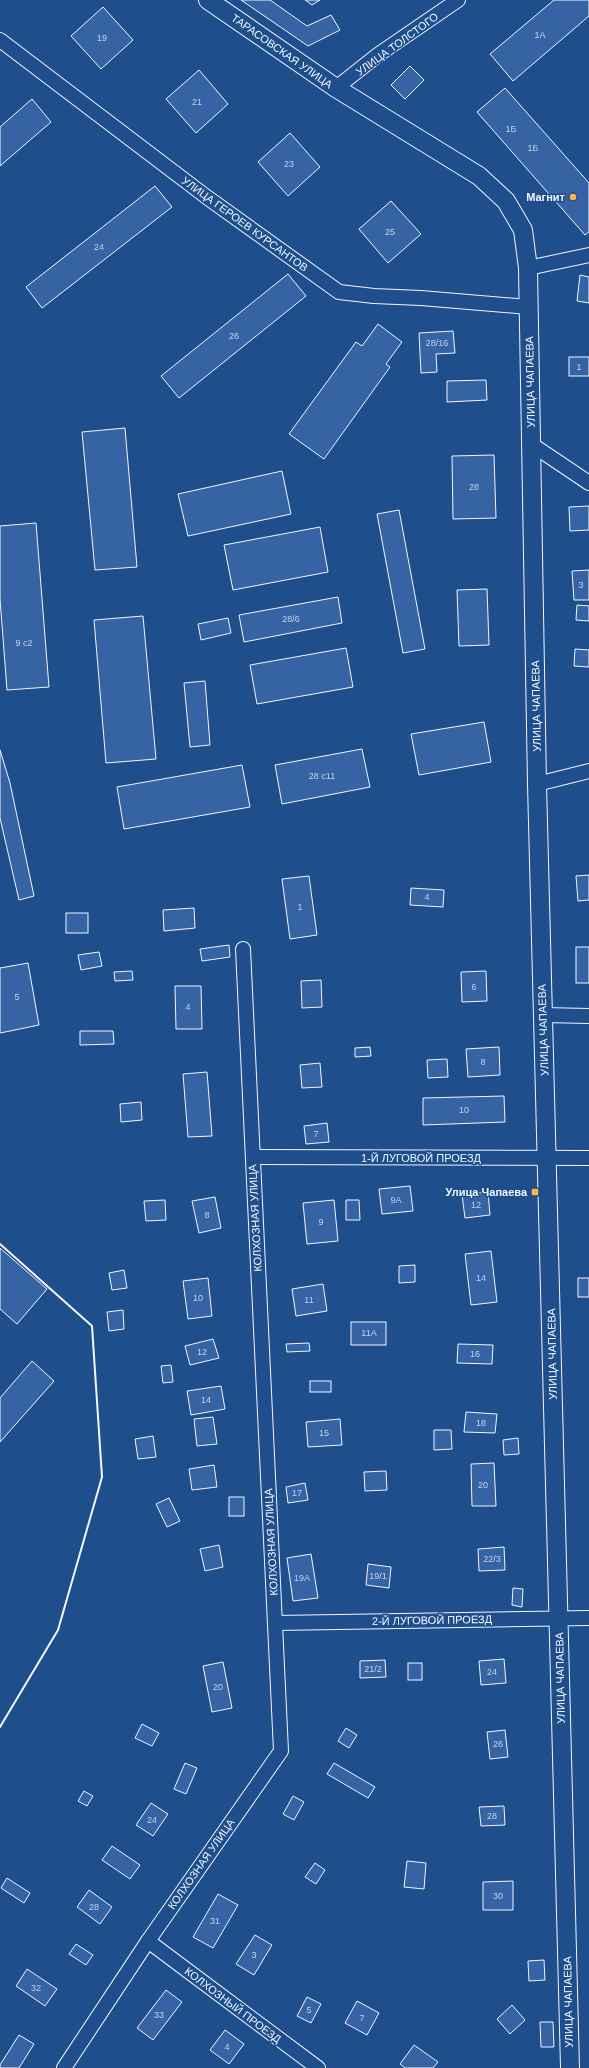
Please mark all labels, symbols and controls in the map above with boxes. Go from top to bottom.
street label: УЛИЦА ТОЛСТОГО [354,10,441,78]
street label: ТАРАСОВСКАЯ УЛИЦА [229,12,335,91]
house number: 1А [534,30,546,40]
house number: 19 [97,33,107,43]
house number: 21 [192,97,202,107]
house number: 1Б [506,124,517,134]
house number: 1Б [528,143,539,153]
house number: 23 [284,159,294,169]
street label: УЛИЦА ГЕРОЕВ КУРСАНТОВ [180,174,310,274]
place label: Магнит [526,191,566,203]
marker: Магнит [568,192,578,202]
house number: 25 [385,227,395,237]
house number: 24 [94,242,104,252]
house number: 26 [229,331,239,341]
street label: УЛИЦА ЧАПАЕВА [523,335,537,428]
house number: 28/16 [426,338,448,348]
house number: 1 [576,362,582,372]
house number: 28 [469,482,479,492]
house number: 3 [578,580,584,590]
house number: 28/6 [282,614,300,624]
house number: 9 с2 [15,638,33,648]
street label: УЛИЦА ЧАПАЕВА [529,659,543,752]
house number: 28 с11 [309,771,335,781]
house number: 4 [424,892,430,902]
house number: 1 [297,902,303,912]
house number: 6 [471,982,477,992]
street label: УЛИЦА ЧАПАЕВА [535,983,551,1076]
house number: 5 [14,992,20,1002]
house number: 4 [185,1002,191,1012]
house number: 8 [480,1057,486,1067]
house number: 10 [459,1105,469,1115]
house number: 7 [313,1129,319,1139]
street label: 1-Й ЛУГОВОЙ ПРОЕЗД [361,1152,482,1164]
street label: КОЛХОЗНАЯ УЛИЦА [246,1163,264,1272]
place label: Улица Чапаева [446,1186,528,1198]
marker: Улица Чапаева [530,1187,540,1197]
house number: 9А [390,1195,402,1205]
house number: 12 [471,1200,481,1210]
house number: 8 [204,1210,210,1220]
house number: 9 [318,1217,324,1227]
house number: 14 [476,1273,486,1283]
house number: 10 [193,1293,203,1303]
house number: 11 [304,1295,314,1305]
street label: УЛИЦА ЧАПАЕВА [545,1307,559,1400]
house number: 11А [361,1328,377,1338]
house number: 12 [197,1347,207,1357]
house number: 16 [470,1349,480,1359]
house number: 14 [201,1395,211,1405]
house number: 18 [476,1418,486,1428]
house number: 15 [319,1428,329,1438]
house number: 20 [478,1480,488,1490]
street label: КОЛХОЗНАЯ УЛИЦА [262,1487,280,1596]
house number: 17 [292,1488,302,1498]
house number: 22/3 [483,1554,501,1564]
house number: 19/1 [369,1571,387,1581]
house number: 19А [294,1573,310,1583]
street label: 2-Й ЛУГОВОЙ ПРОЕЗД [372,1613,493,1627]
street label: УЛИЦА ЧАПАЕВА [553,1631,567,1724]
house number: 21/2 [364,1664,382,1674]
house number: 24 [487,1667,497,1677]
house number: 20 [213,1682,223,1692]
house number: 26 [493,1739,503,1749]
house number: 28 [487,1811,497,1821]
house number: 24 [147,1815,157,1825]
street label: КОЛХОЗНАЯ УЛИЦА [165,1816,237,1912]
house number: 30 [493,1891,503,1901]
house number: 28 [89,1902,99,1912]
house number: 31 [210,1916,220,1926]
house number: 3 [251,1950,257,1960]
street label: УЛИЦА ЧАПАЕВА [561,1955,575,2048]
street label: КОЛХОЗНЫЙ ПРОЕЗД [182,1965,284,2045]
house number: 32 [31,1983,41,1993]
house number: 5 [306,2005,312,2015]
house number: 33 [154,2010,164,2020]
house number: 7 [359,2013,365,2023]
house number: 4 [224,2042,230,2052]

